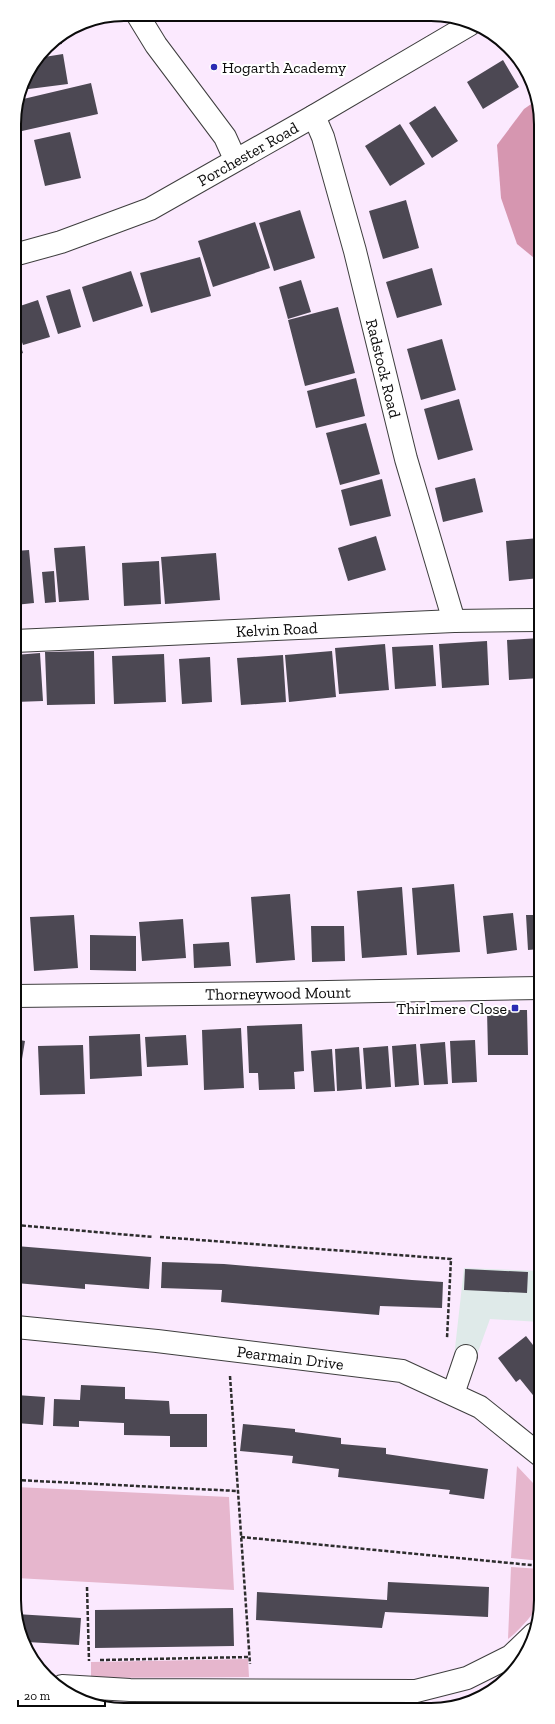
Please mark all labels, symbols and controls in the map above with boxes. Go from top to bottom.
place label: Hogarth Academy [222,58,347,77]
marker: Hogarth Academy [209,62,219,72]
street label: Porchester Road [194,117,302,190]
street label: Radstock Road [362,317,405,420]
street label: Kelvin Road [236,618,318,640]
street label: Thorneywood Mount [205,982,351,1003]
place label: Thirlmere Close [396,999,507,1018]
marker: Thirlmere Close [510,1003,520,1013]
street label: Pearmain Drive [236,1341,345,1373]
scale bar [18,1682,105,1708]
text: 20 m [24,1689,51,1703]

